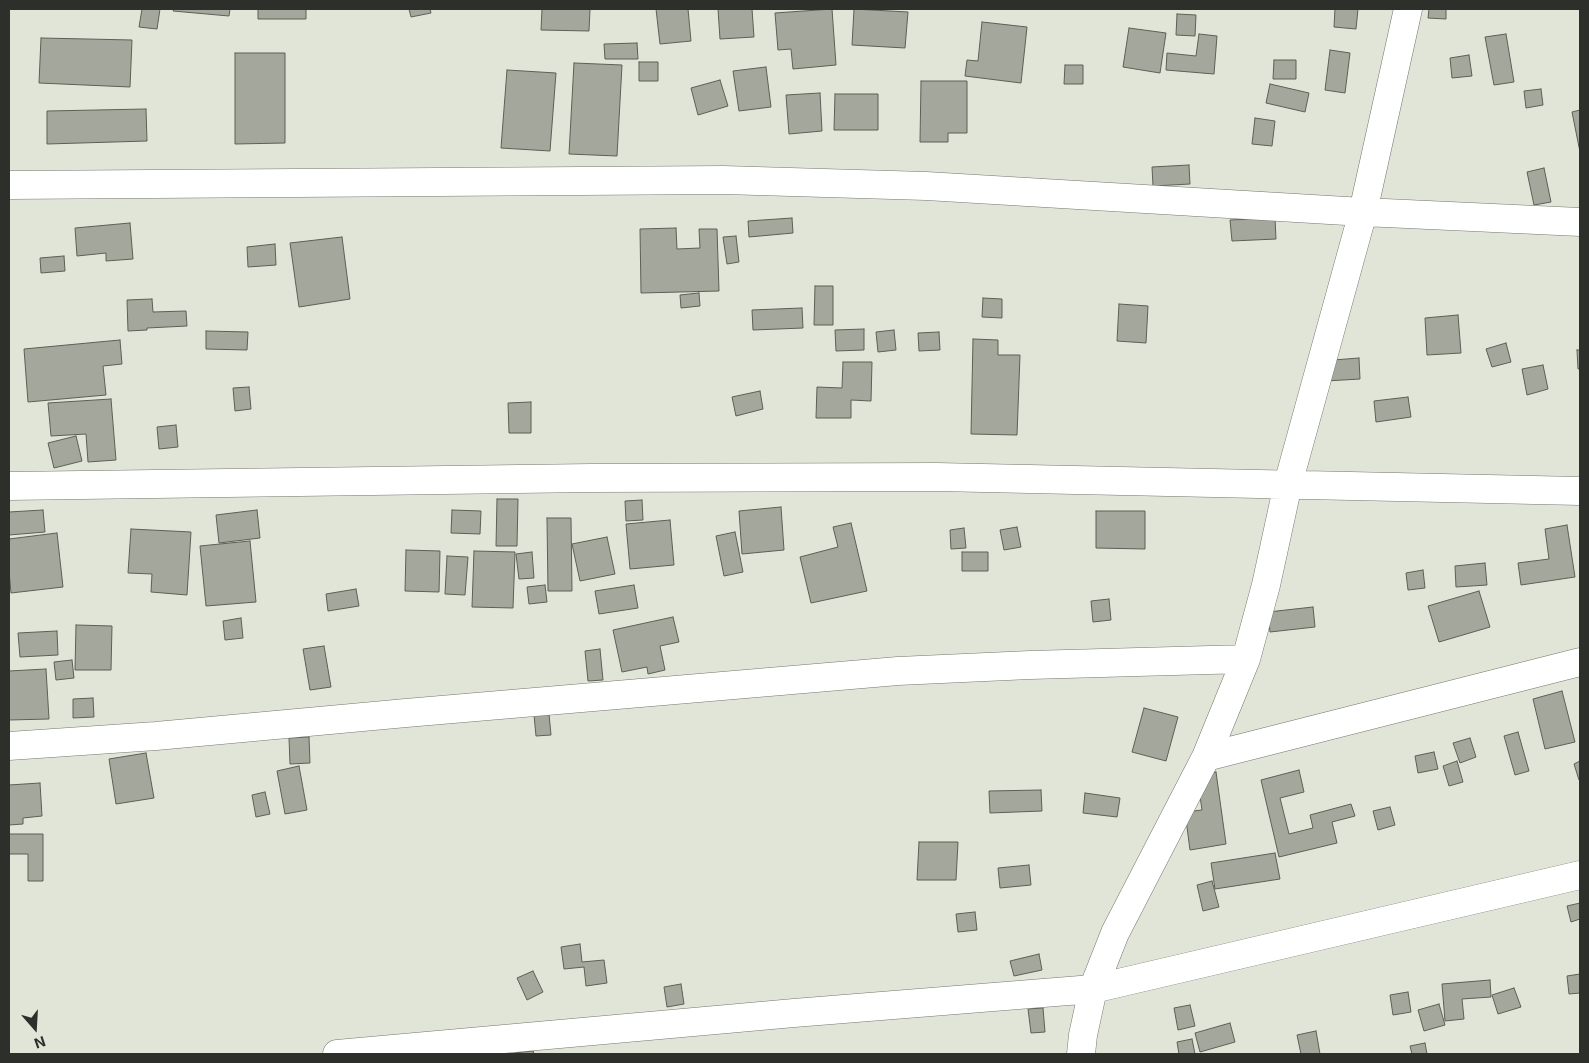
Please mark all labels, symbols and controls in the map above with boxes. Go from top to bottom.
north arrow [10,1003,60,1053]
text: N [32,1033,48,1052]

